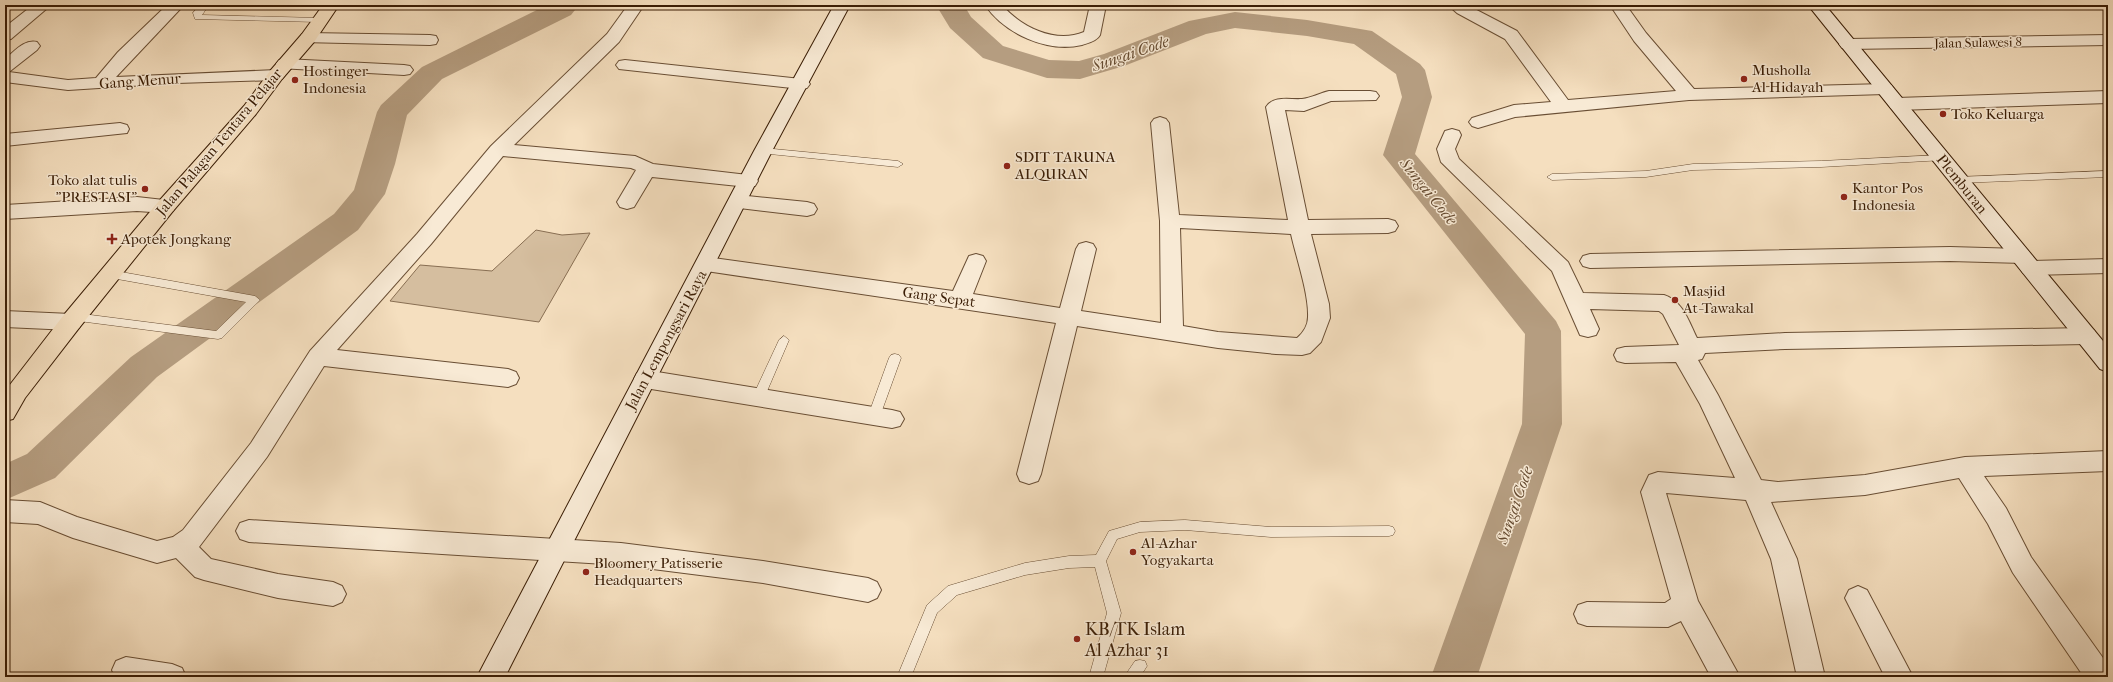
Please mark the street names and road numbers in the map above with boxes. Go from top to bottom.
street label: Jalan Sulawesi 8 [1933,34,2022,51]
street label: Jalan Palagan Tentara Pelajar [151,64,286,220]
street label: Gang Menur [99,69,182,93]
street label: Plemburan [1933,151,1992,218]
street label: Jalan Lempongsari Raya [621,266,711,414]
street label: Gang Sepat [902,283,977,311]

